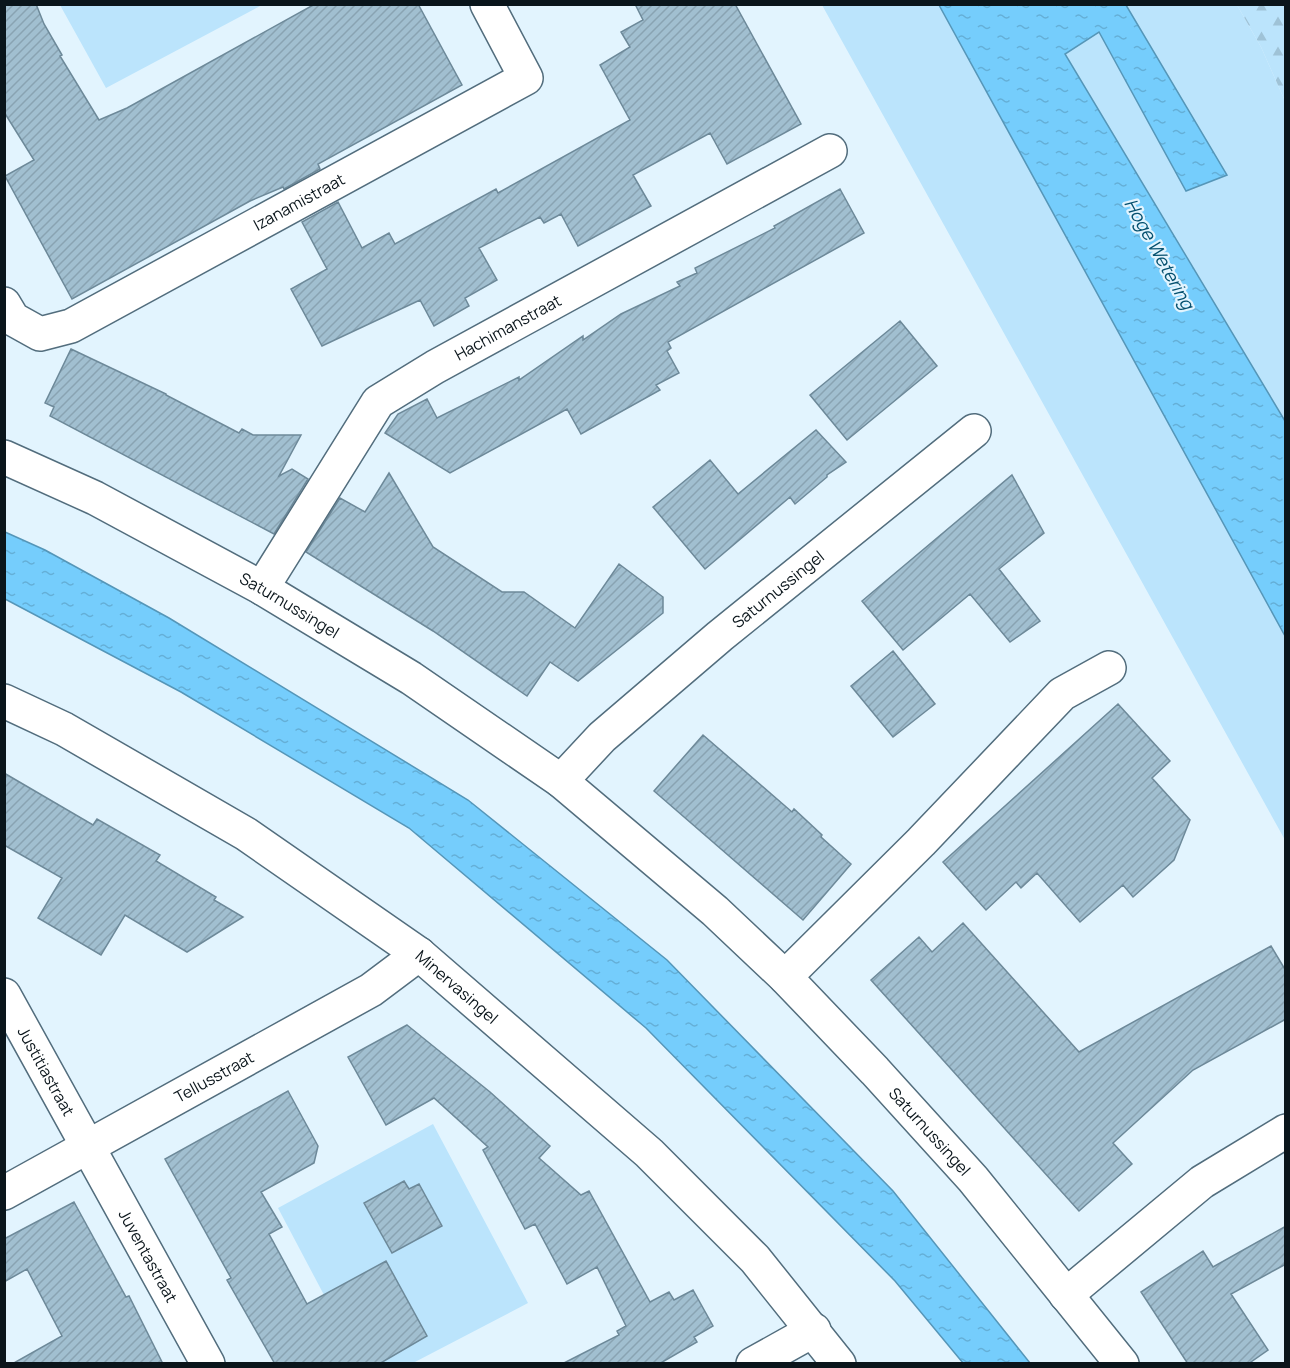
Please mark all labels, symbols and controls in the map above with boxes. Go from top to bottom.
street label: Izanamistraat [249,168,348,236]
water label: Hoge Wetering [1119,194,1201,314]
street label: Hachimanstraat [451,289,565,365]
street label: Saturnussingel [727,545,829,633]
street label: Saturnussingel [236,567,344,643]
street label: Minervasingel [411,945,503,1029]
street label: Justitiastraat [13,1022,80,1120]
street label: Tellusstraat [170,1046,258,1108]
street label: Saturnussingel [884,1082,976,1180]
street label: Juventastraat [114,1205,183,1306]

